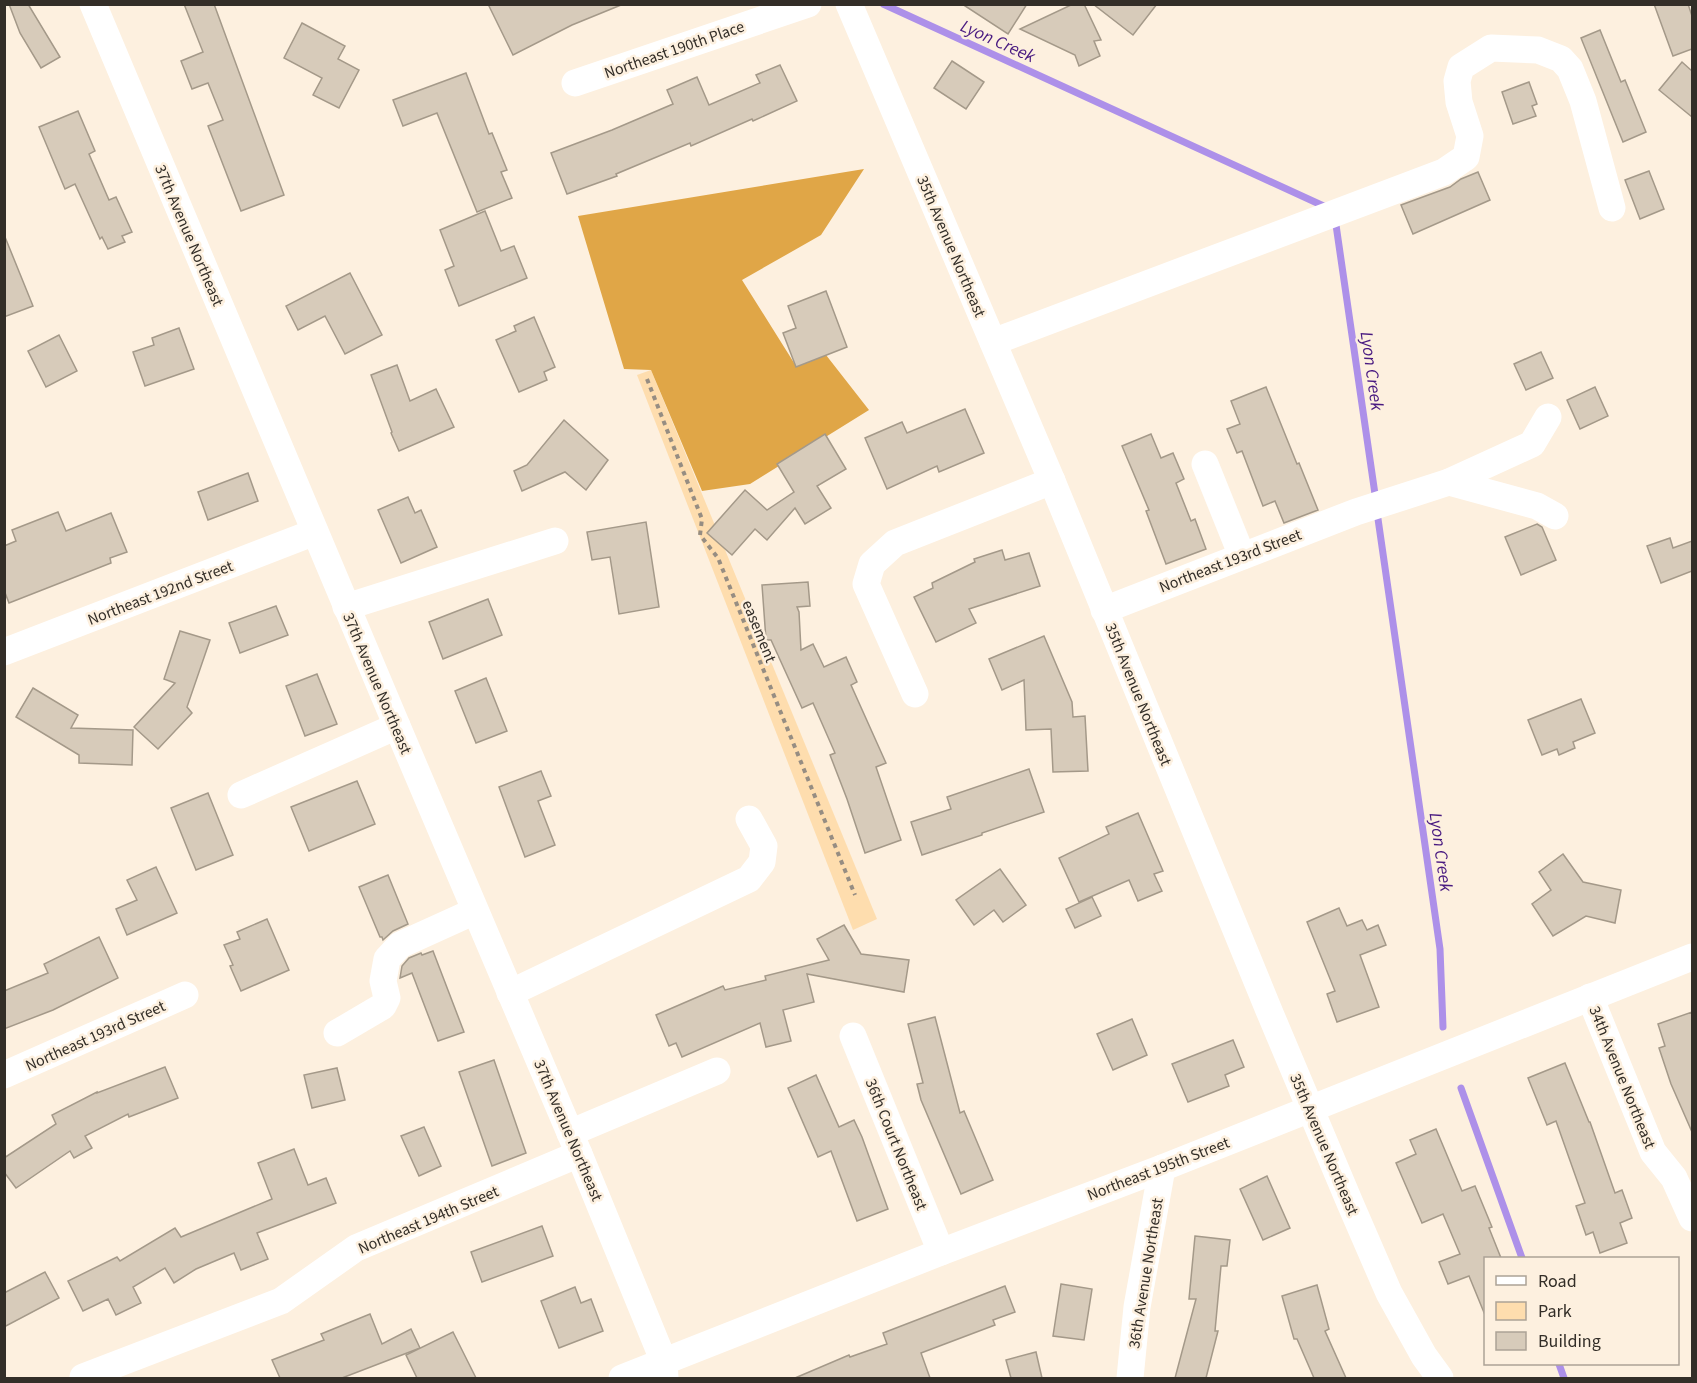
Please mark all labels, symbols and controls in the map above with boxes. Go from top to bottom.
water label: Lyon Creek [956,14,1040,69]
street label: Northeast 190th Place [601,16,747,84]
street label: 37th Avenue Northeast [149,161,229,310]
street label: 35th Avenue Northeast [911,172,991,321]
water label: Lyon Creek [1354,330,1389,413]
street label: Northeast 193rd Street [1156,523,1305,598]
street label: Northeast 192nd Street [84,555,237,631]
street label: easement [737,597,782,667]
street label: 37th Avenue Northeast [337,609,417,758]
street label: 35th Avenue Northeast [1099,620,1177,769]
water label: Lyon Creek [1423,811,1458,894]
street label: Northeast 193rd Street [22,995,169,1077]
street label: 34th Avenue Northeast [1583,1003,1661,1152]
street label: 37th Avenue Northeast [528,1056,608,1205]
street label: 35th Avenue Northeast [1284,1070,1364,1219]
street label: 36th Court Northeast [860,1075,933,1214]
street label: Northeast 195th Street [1084,1131,1233,1206]
street label: Northeast 194th Street [355,1180,503,1259]
street label: 36th Avenue Northeast [1123,1196,1169,1350]
legend [1484,1257,1679,1365]
text: Road [1538,1269,1577,1294]
text: Park [1538,1299,1572,1324]
text: Building [1538,1329,1601,1354]

